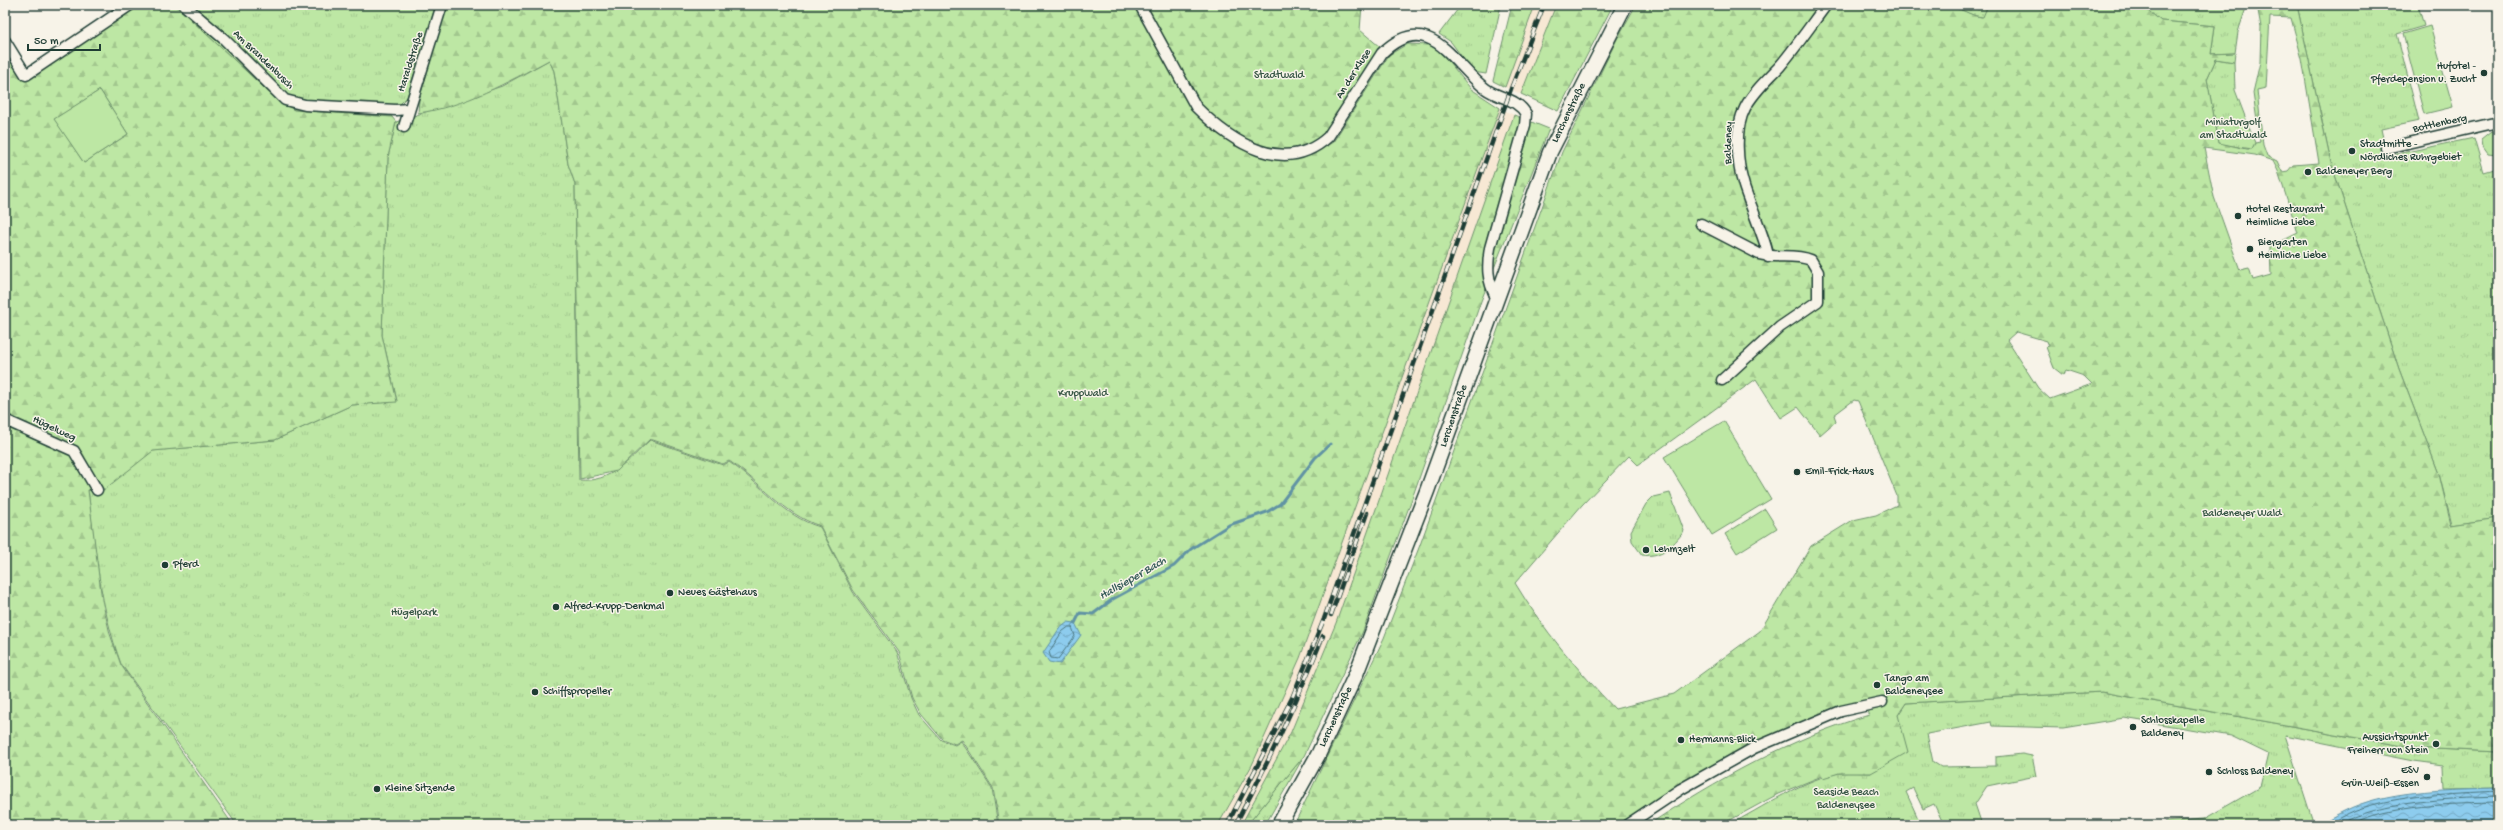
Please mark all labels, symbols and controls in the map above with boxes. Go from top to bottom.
scale bar [28,26,100,52]
street label: Am Brandenbusch [230,28,296,92]
street label: Haraldstraße [396,30,426,93]
text: 50 m [34,35,59,49]
street label: An der Kluse [1334,47,1374,101]
place label: Hufotel - Pferdepension u. Zucht [2370,60,2478,86]
marker: Hufotel - Pferdepension u. Zucht [2479,68,2489,78]
park label: Stadtwald [1254,70,1306,82]
street label: Lerchenstraße [1549,81,1589,145]
street label: Bottlenberg [2411,112,2468,136]
park label: Miniaturgolf am Stadtwald [2200,116,2268,142]
street label: Baldeney [1723,121,1735,165]
place label: Stadtmitte - Nördliches Ruhrgebiet [2360,139,2463,164]
marker: Stadtmitte - Nördliches Ruhrgebiet [2347,146,2357,156]
place label: Baldeneyer Berg [2315,166,2392,178]
marker: Baldeneyer Berg [2303,167,2313,177]
place label: Hotel Restaurant Heimliche Liebe [2246,204,2326,229]
marker: Hotel Restaurant Heimliche Liebe [2233,211,2243,221]
place label: Biergarten Heimliche Liebe [2257,237,2327,262]
marker: Biergarten Heimliche Liebe [2245,244,2255,254]
street label: Lerchenstraße [1438,383,1470,449]
park label: Kruppwald [1058,388,1109,400]
street label: Hügelweg [30,414,78,444]
place label: Emil-Frick-Haus [1805,466,1874,478]
marker: Emil-Frick-Haus [1792,467,1802,477]
park label: Baldeneyer Wald [2201,508,2283,520]
place label: Lehmzelt [1654,544,1696,556]
marker: Lehmzelt [1641,545,1651,555]
water label: Hallsieper Bach [1097,554,1169,604]
place label: Pferd [172,558,200,571]
marker: Pferd [160,560,170,570]
place label: Neues Gästehaus [678,587,758,599]
marker: Neues Gästehaus [665,588,675,598]
place label: Alfred-Krupp-Denkmal [564,600,665,613]
marker: Alfred-Krupp-Denkmal [551,602,561,612]
park label: Hügelpark [391,607,438,619]
place label: Tango am Baldeneysee [1884,673,1943,698]
marker: Tango am Baldeneysee [1872,680,1882,690]
place label: Schiffspropeller [543,685,613,698]
street label: Lerchenstraße [1317,685,1355,749]
marker: Schiffspropeller [530,687,540,697]
place label: Schlosskapelle Baldeney [2140,715,2205,740]
marker: Schlosskapelle Baldeney [2128,722,2138,732]
place label: Aussichtspunkt Freiherr von Stein [2346,732,2429,757]
place label: Hermanns-Blick [1689,734,1757,746]
marker: Hermanns-Blick [1676,735,1686,745]
marker: Aussichtspunkt Freiherr von Stein [2431,739,2441,749]
place label: ESV Grün-Weiß-Essen [2341,765,2420,790]
place label: Schloss Baldeney [2217,766,2294,778]
marker: Schloss Baldeney [2204,767,2214,777]
marker: ESV Grün-Weiß-Essen [2422,772,2432,782]
place label: Kleine Sitzende [385,783,455,795]
marker: Kleine Sitzende [372,784,382,794]
park label: Seaside Beach Baldeneysee [1813,787,1879,812]

